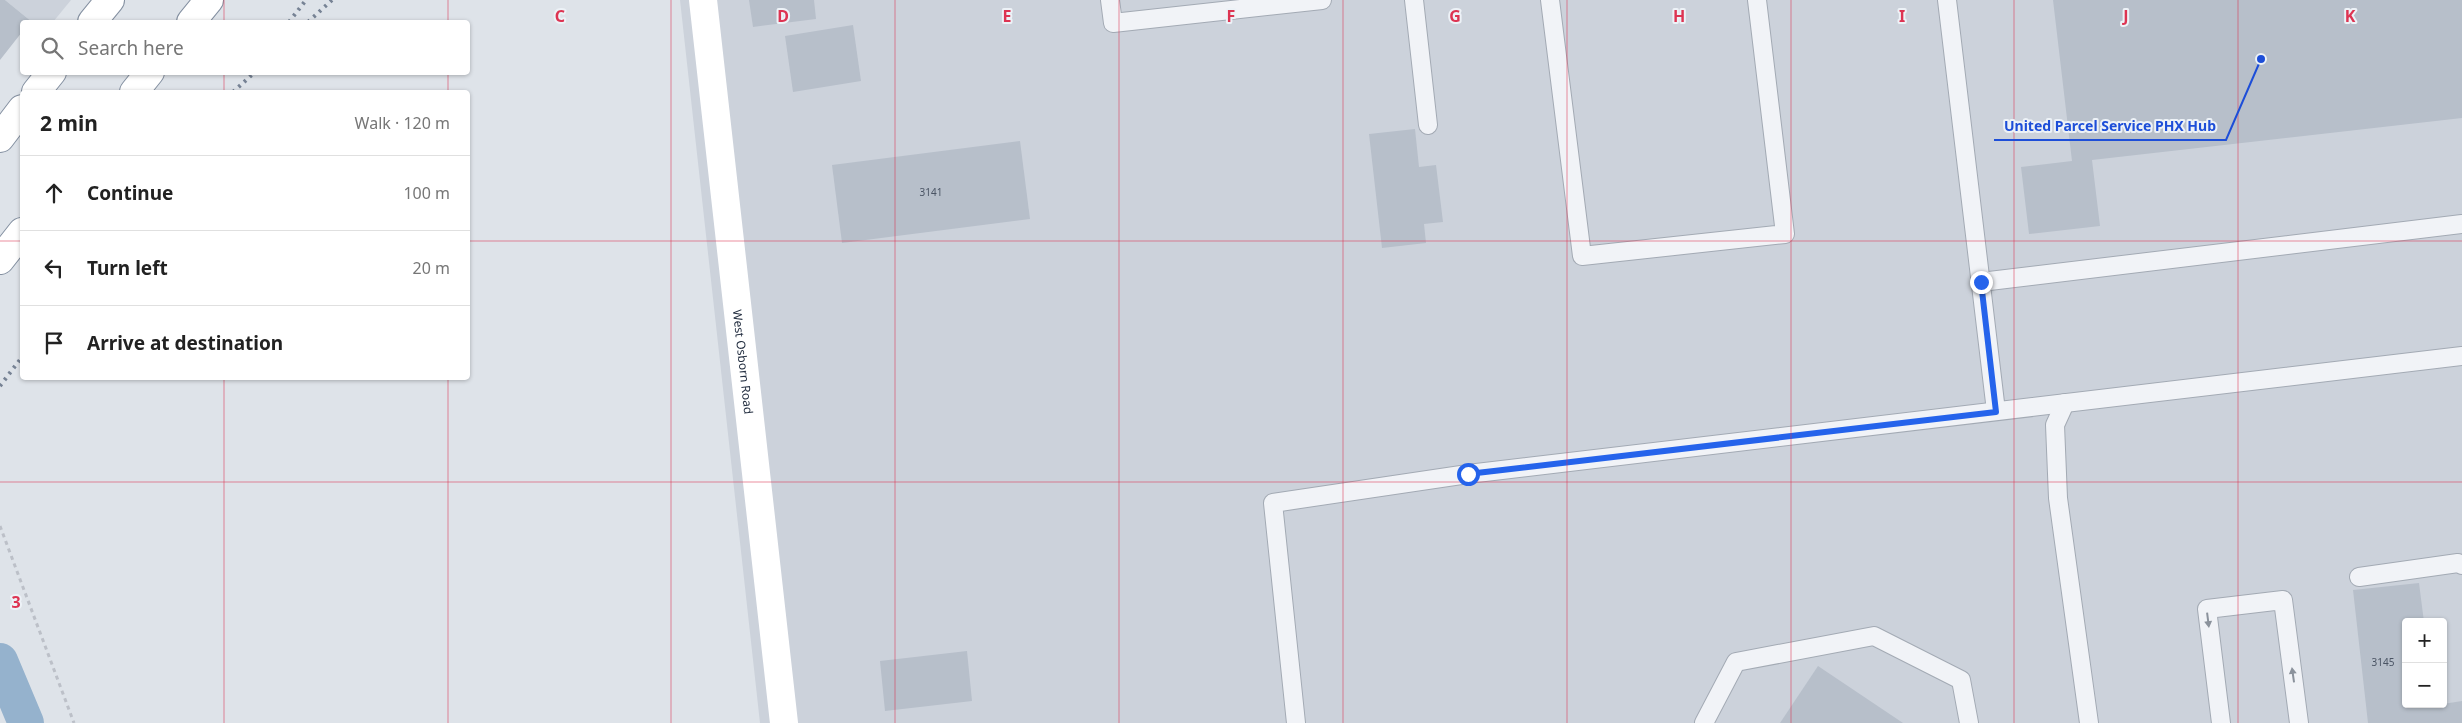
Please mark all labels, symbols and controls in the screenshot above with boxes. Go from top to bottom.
text: C [555,5,565,27]
text: D [777,5,789,27]
text: E [1003,5,1012,27]
text: F [1227,5,1235,27]
text: G [1449,5,1461,27]
text: H [1673,5,1685,27]
text: I [1899,5,1905,27]
text: J [2121,5,2129,27]
text: K [2345,5,2356,27]
search box [20,20,470,75]
icon: search [38,34,66,62]
text: Search here [78,35,184,61]
text: 2 min [40,109,98,137]
callout: United Parcel Service PHX Hub [1994,111,2226,140]
text: Walk · 120 m [355,112,450,134]
text: United Parcel Service PHX Hub [2004,116,2216,135]
icon: ahead [40,179,68,207]
text: Continue [87,180,173,206]
text: 100 m [403,182,450,204]
house number: 3141 [920,185,942,199]
icon: left [40,254,68,282]
text: Turn left [87,255,168,281]
text: 20 m [413,257,450,279]
route end [1970,271,1993,294]
street label: West Osborn Road [729,309,758,415]
icon: arrive [40,329,68,357]
text: Arrive at destination [87,330,283,356]
route start [1457,463,1480,486]
text: 3 [11,591,21,613]
one-way arrow [2204,612,2212,628]
map controls [2402,618,2447,708]
button: + [2402,618,2447,663]
house number: 3145 [2372,655,2395,669]
button: − [2402,663,2447,708]
one-way arrow [2288,666,2296,682]

